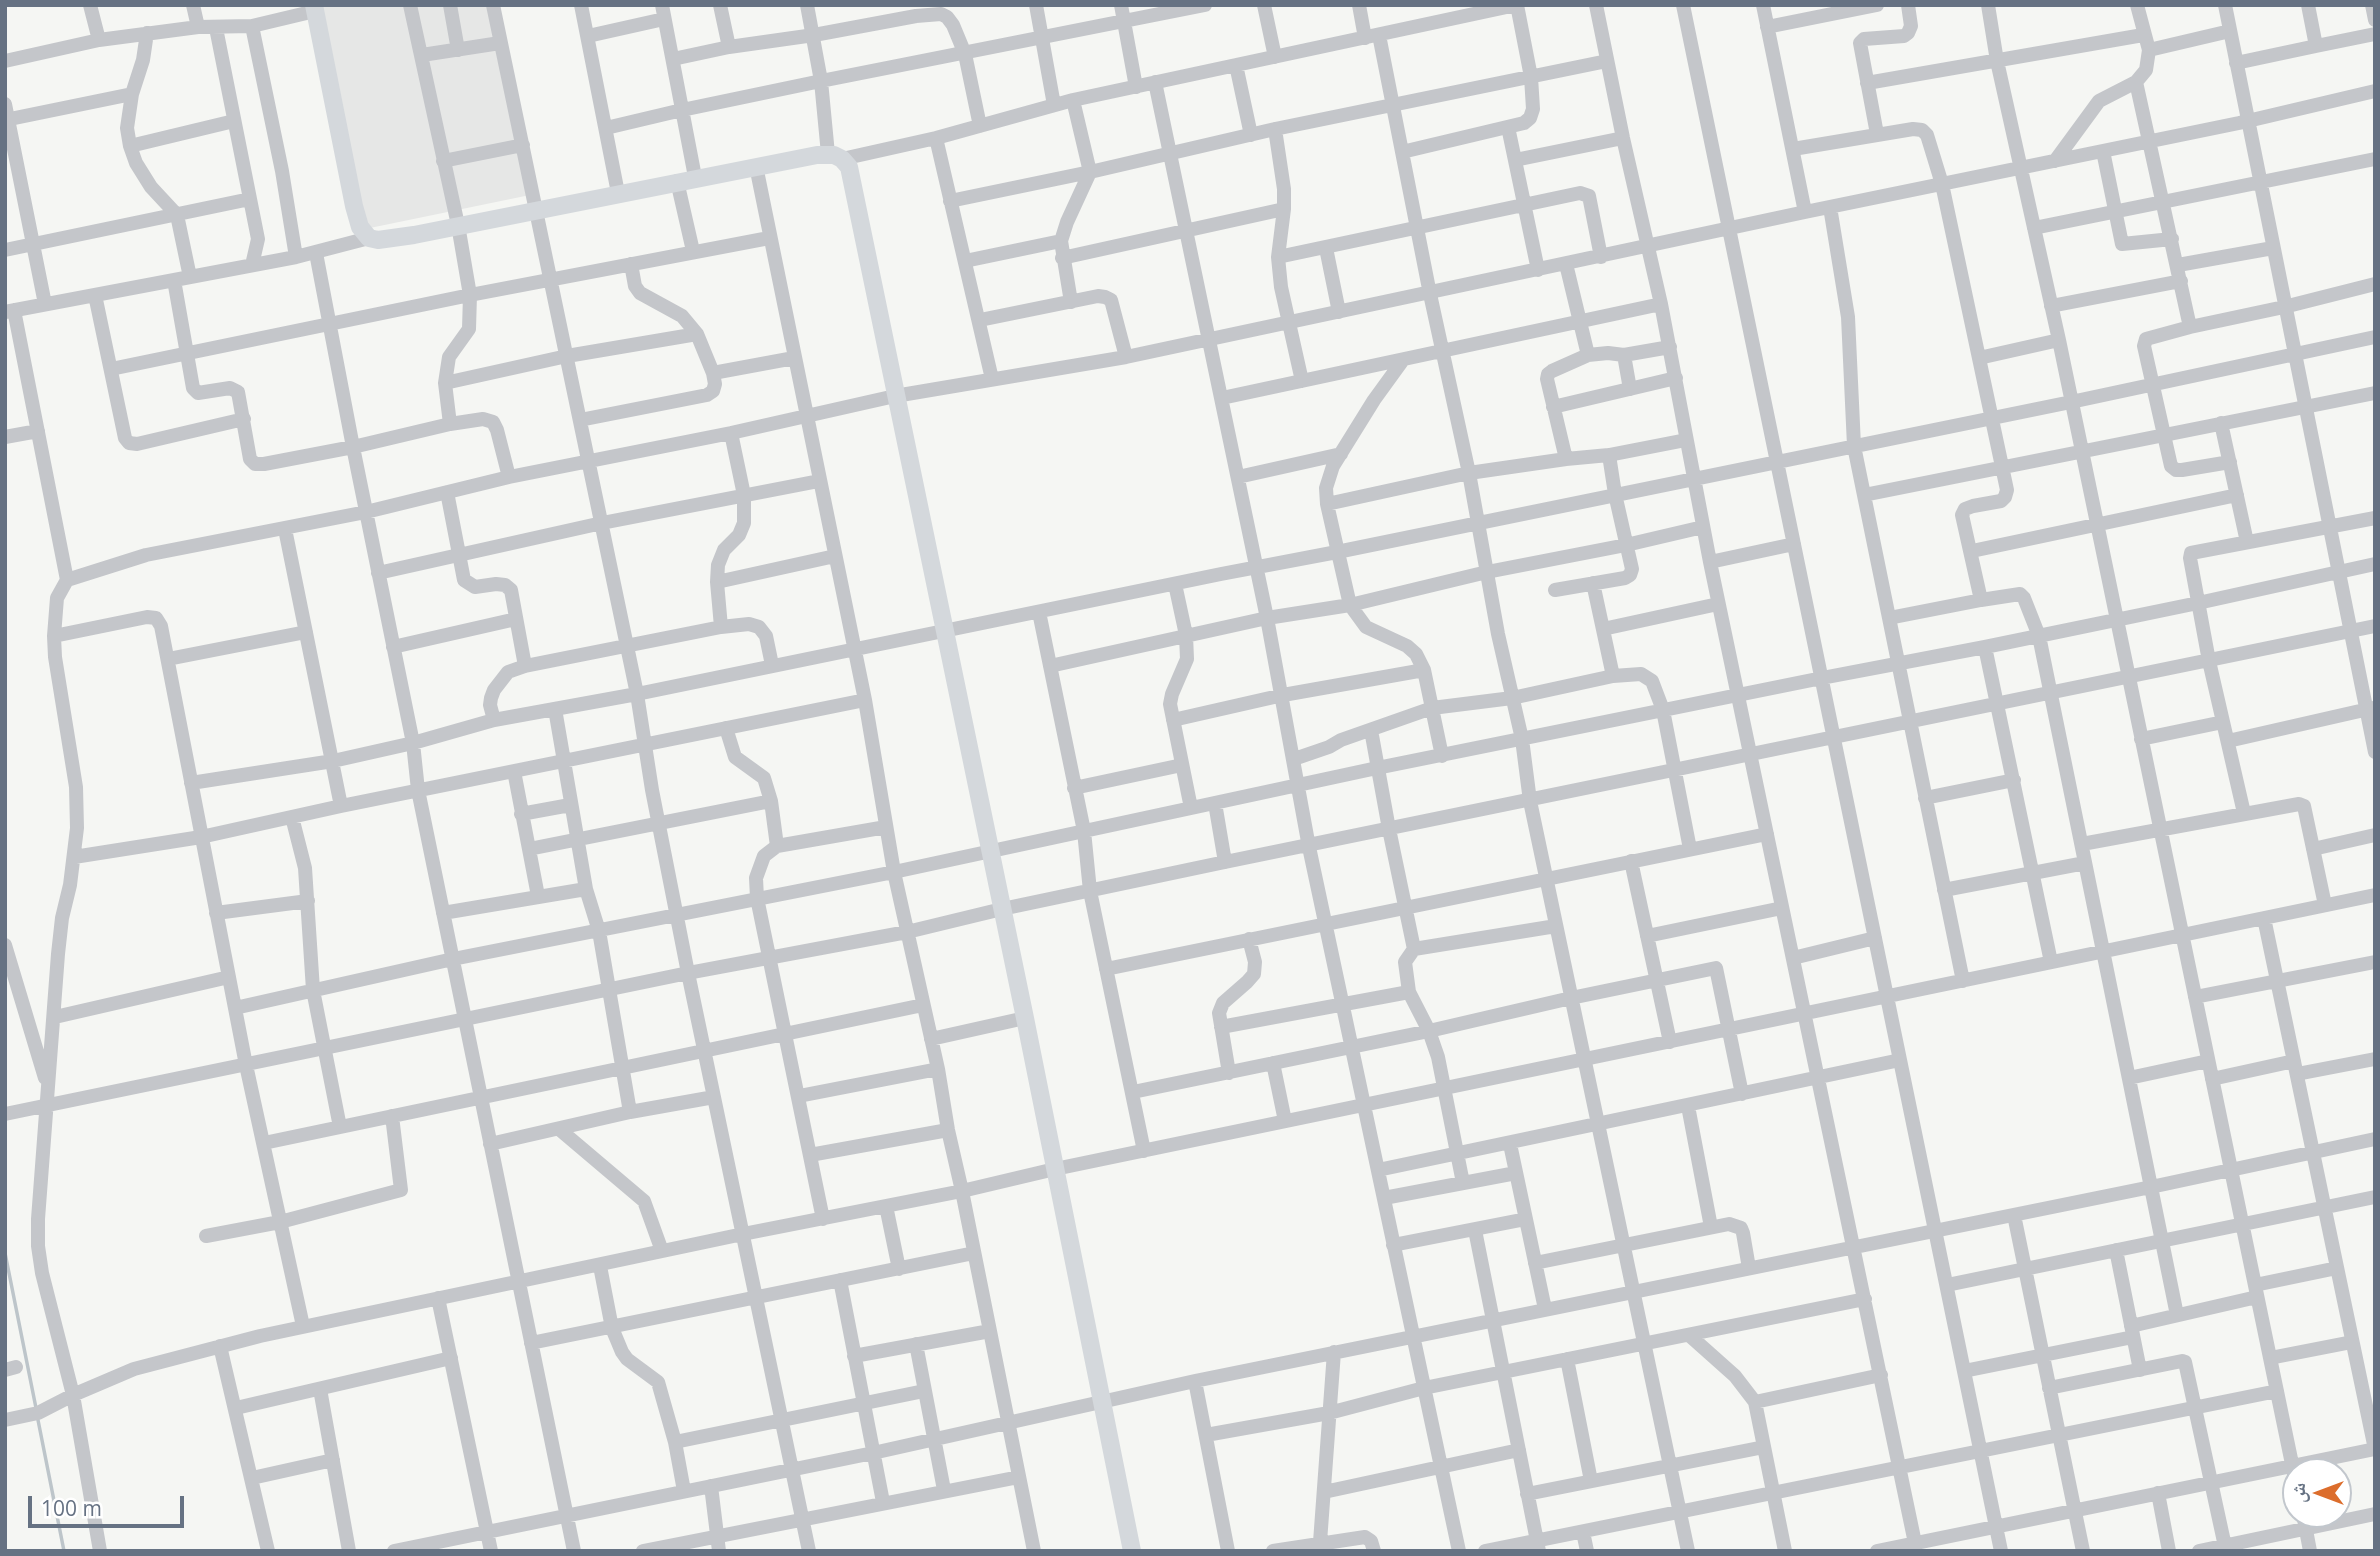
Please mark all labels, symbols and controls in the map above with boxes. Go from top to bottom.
north arrow [2282,1458,2352,1528]
scale bar [32,1482,187,1526]
text: ش [2285,1483,2311,1503]
text: 100 m [41,1494,102,1522]

